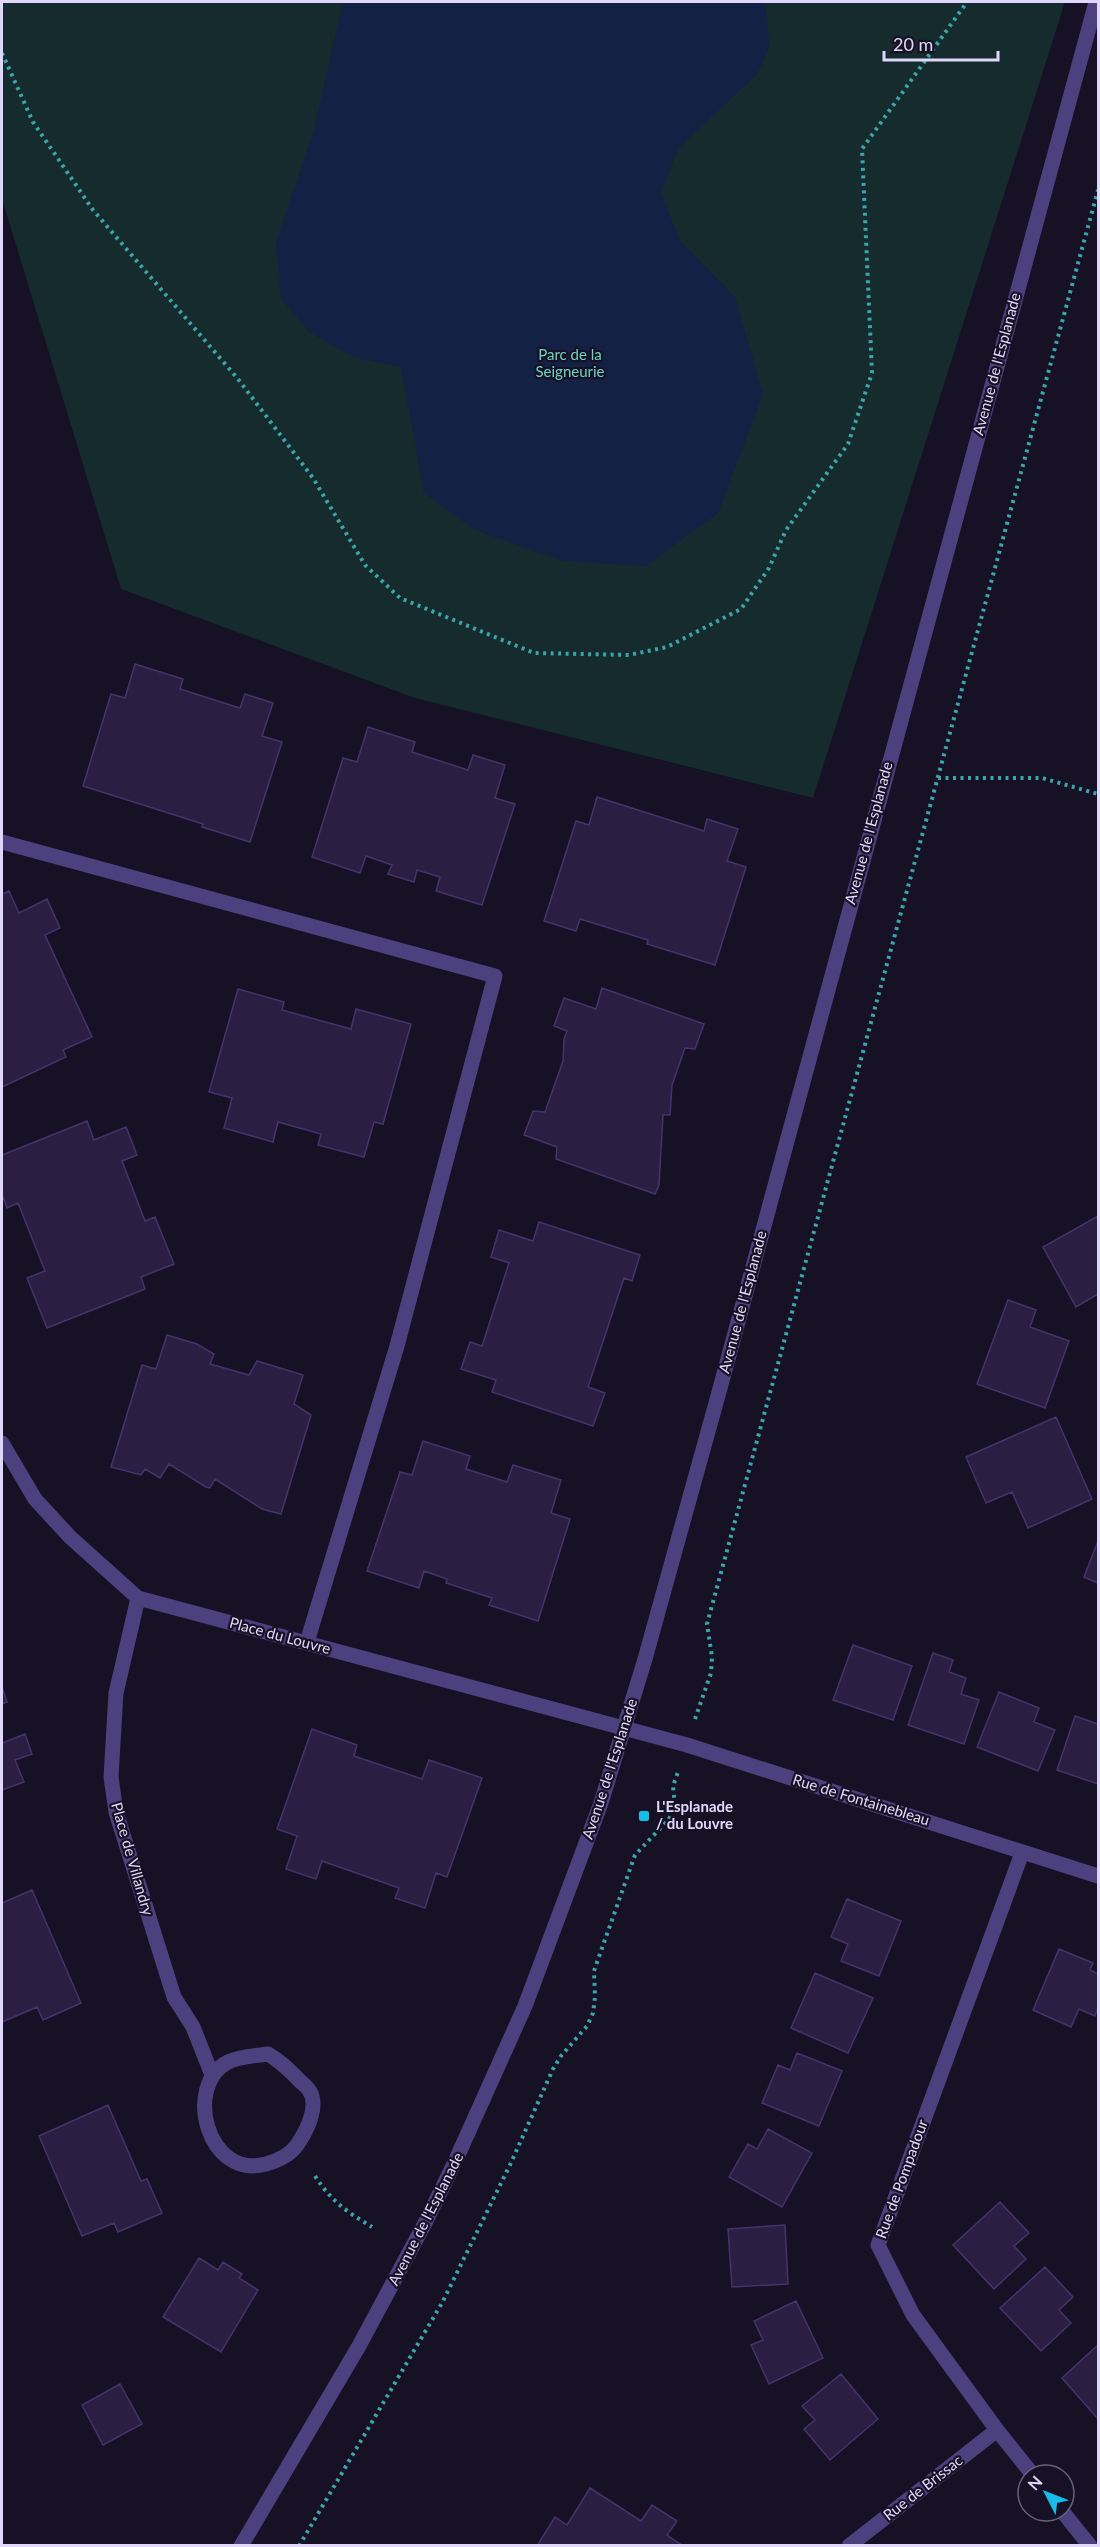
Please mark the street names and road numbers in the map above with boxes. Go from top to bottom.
street label: Avenue de l'Esplanade [968,290,1024,437]
street label: Avenue de l'Esplanade [840,759,896,906]
street label: Avenue de l'Esplanade [714,1228,770,1375]
street label: Place du Louvre [228,1613,333,1657]
street label: Avenue de l'Esplanade [578,1696,640,1841]
street label: Rue de Fontainebleau [791,1770,932,1828]
street label: Place de Villandry [108,1800,158,1918]
street label: Rue de Pompadour [871,2116,931,2241]
street label: Avenue de l'Esplanade [384,2149,466,2288]
street label: Rue de Brissac [879,2451,966,2524]

